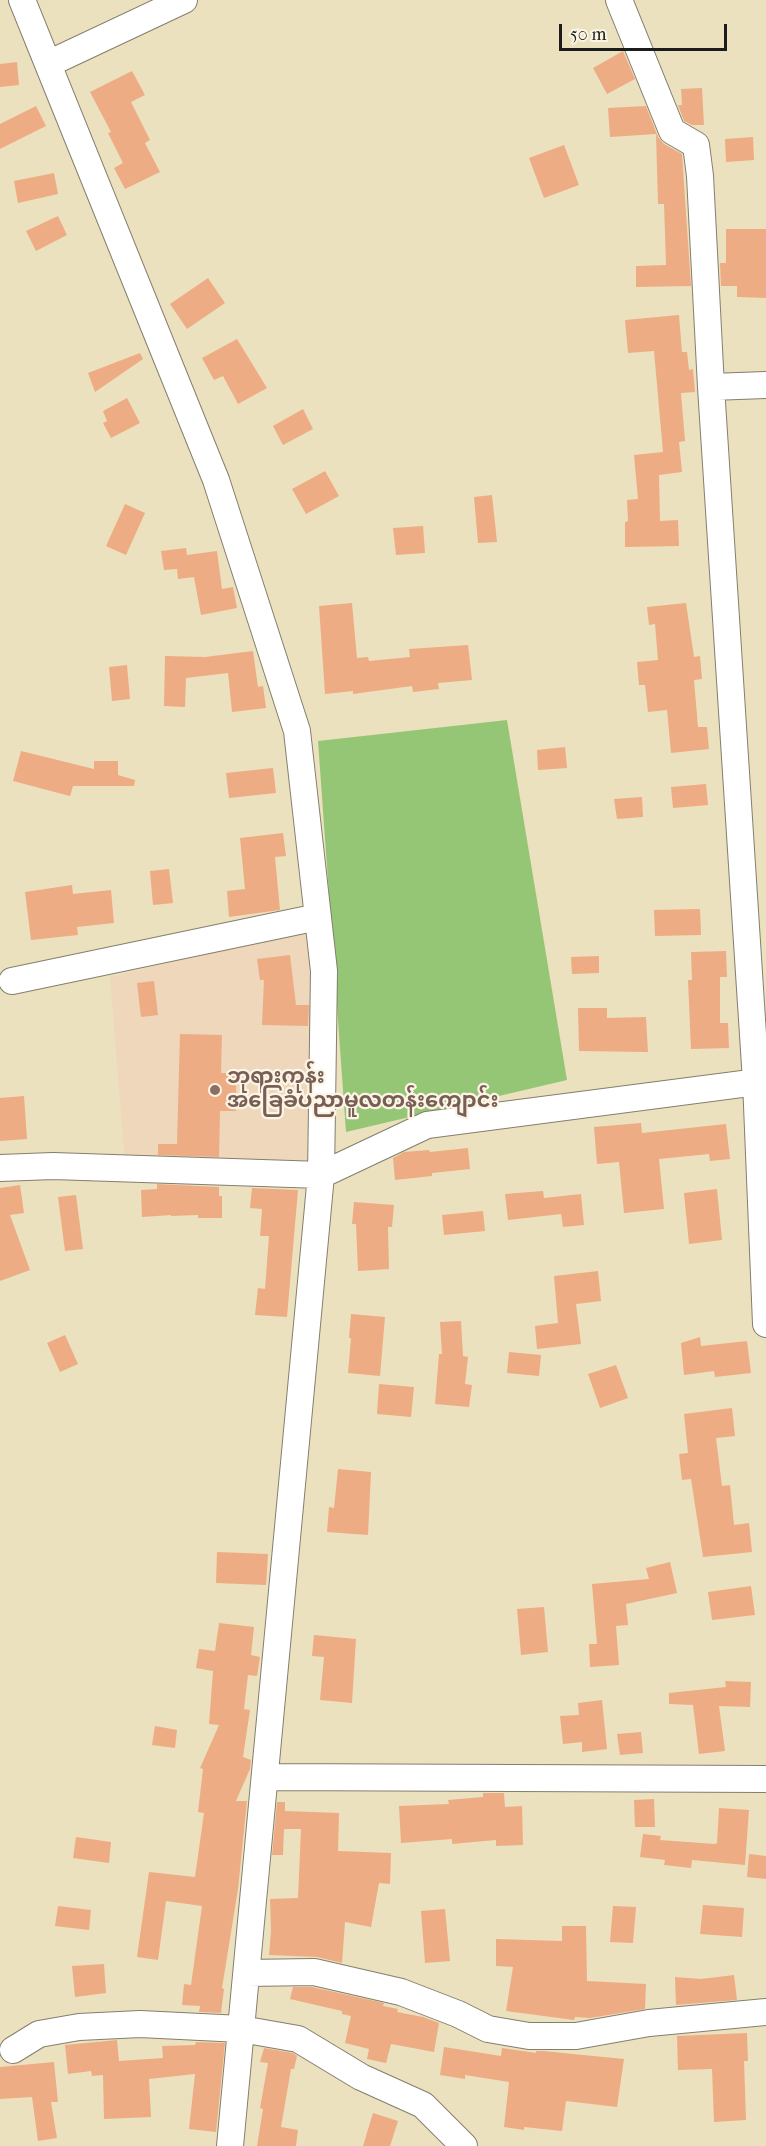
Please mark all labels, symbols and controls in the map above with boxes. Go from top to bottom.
scale bar [562,12,730,50]
text: 50 m [570,24,606,45]
place label: ဘုရားကုန်း အခြေခံပညာမူလတန်းကျောင်း [227,1065,499,1115]
marker: ဘုရားကုန်း အခြေခံပညာမူလတန်းကျောင်း [208,1083,222,1097]

